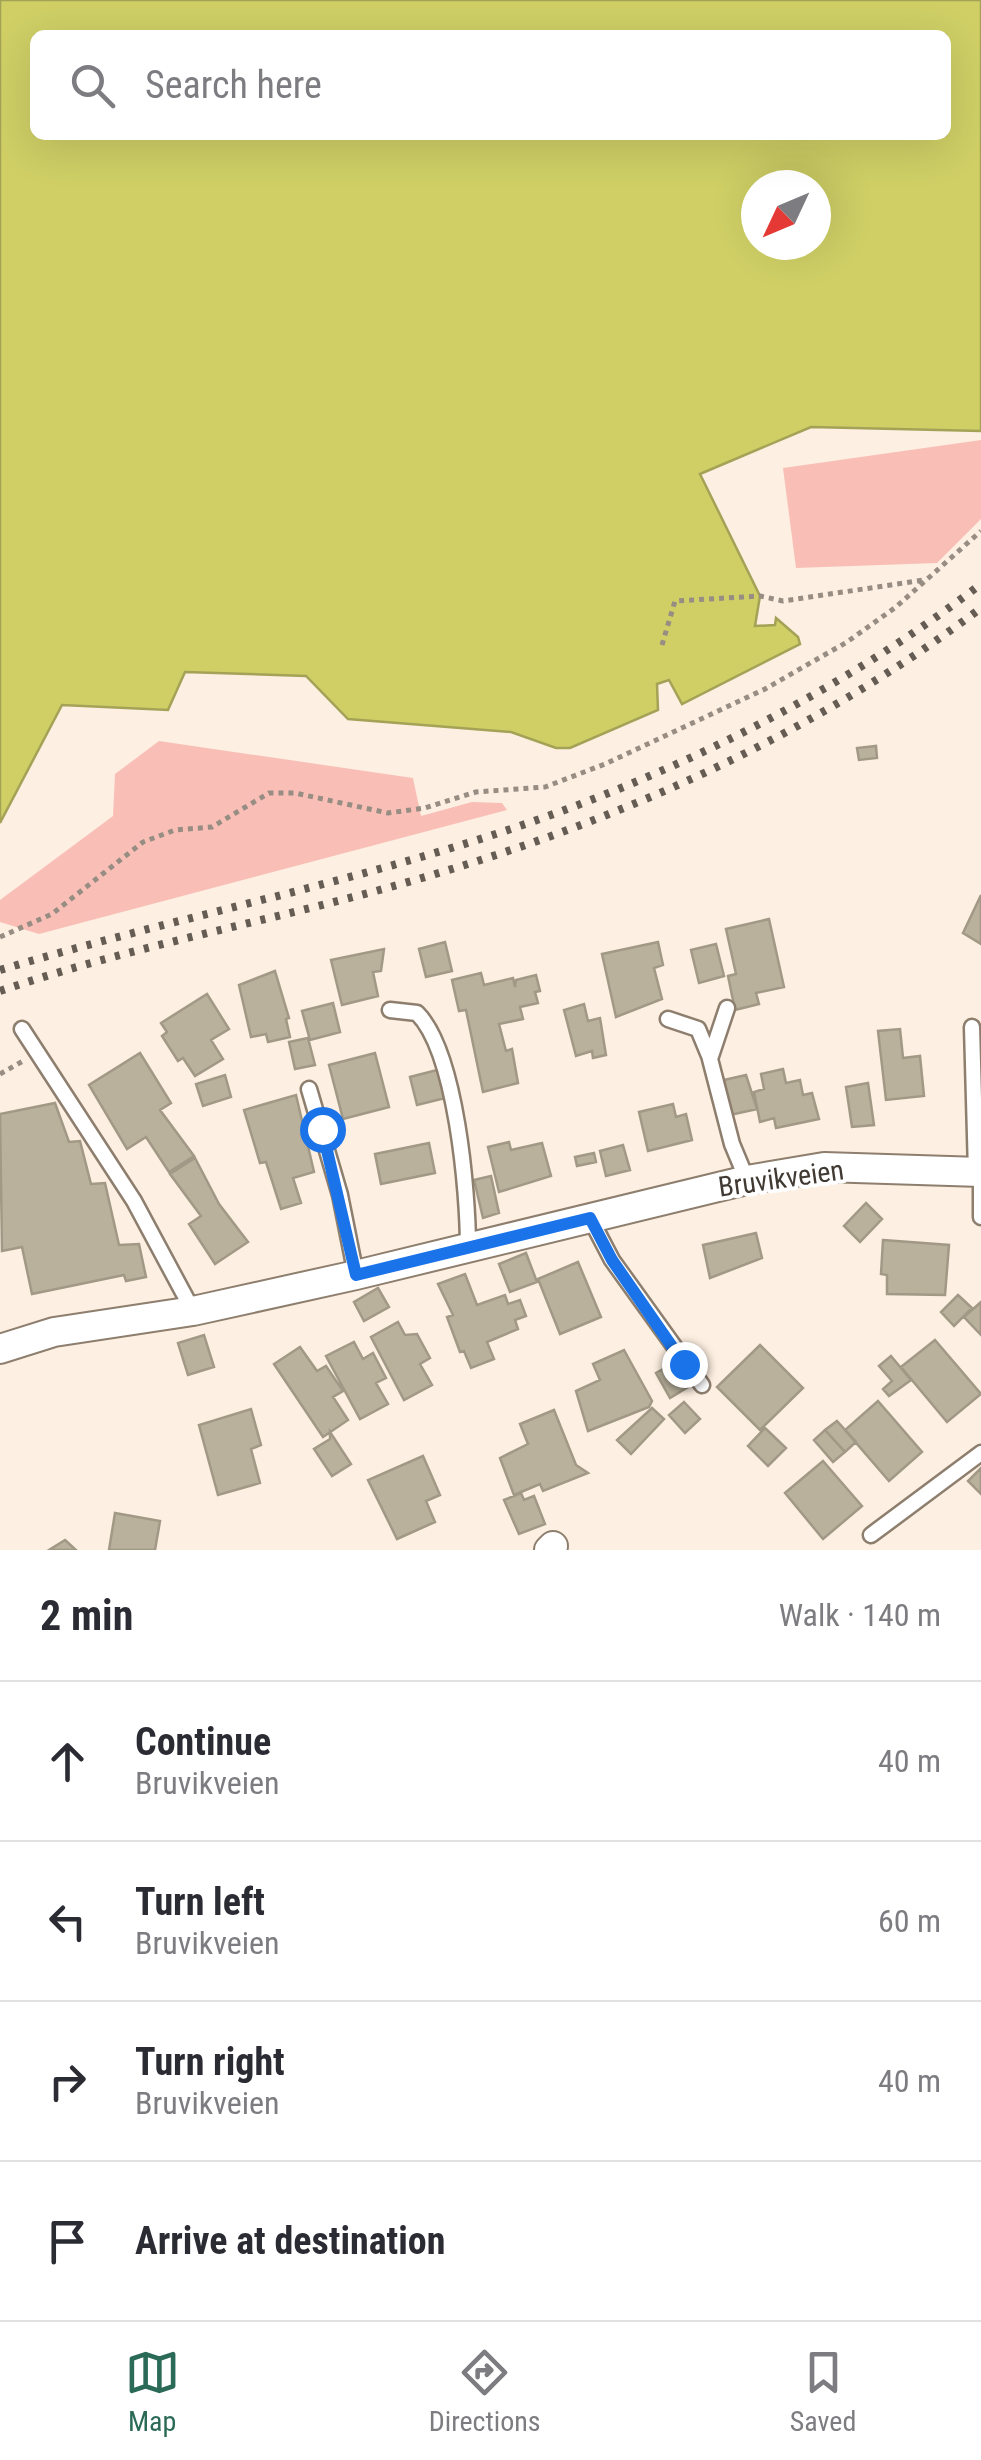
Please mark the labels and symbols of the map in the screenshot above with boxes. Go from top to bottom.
north arrow [741,170,831,260]
route start [300,1107,346,1153]
street label: Bruvikveien [716,1153,846,1204]
route end [662,1342,708,1388]

